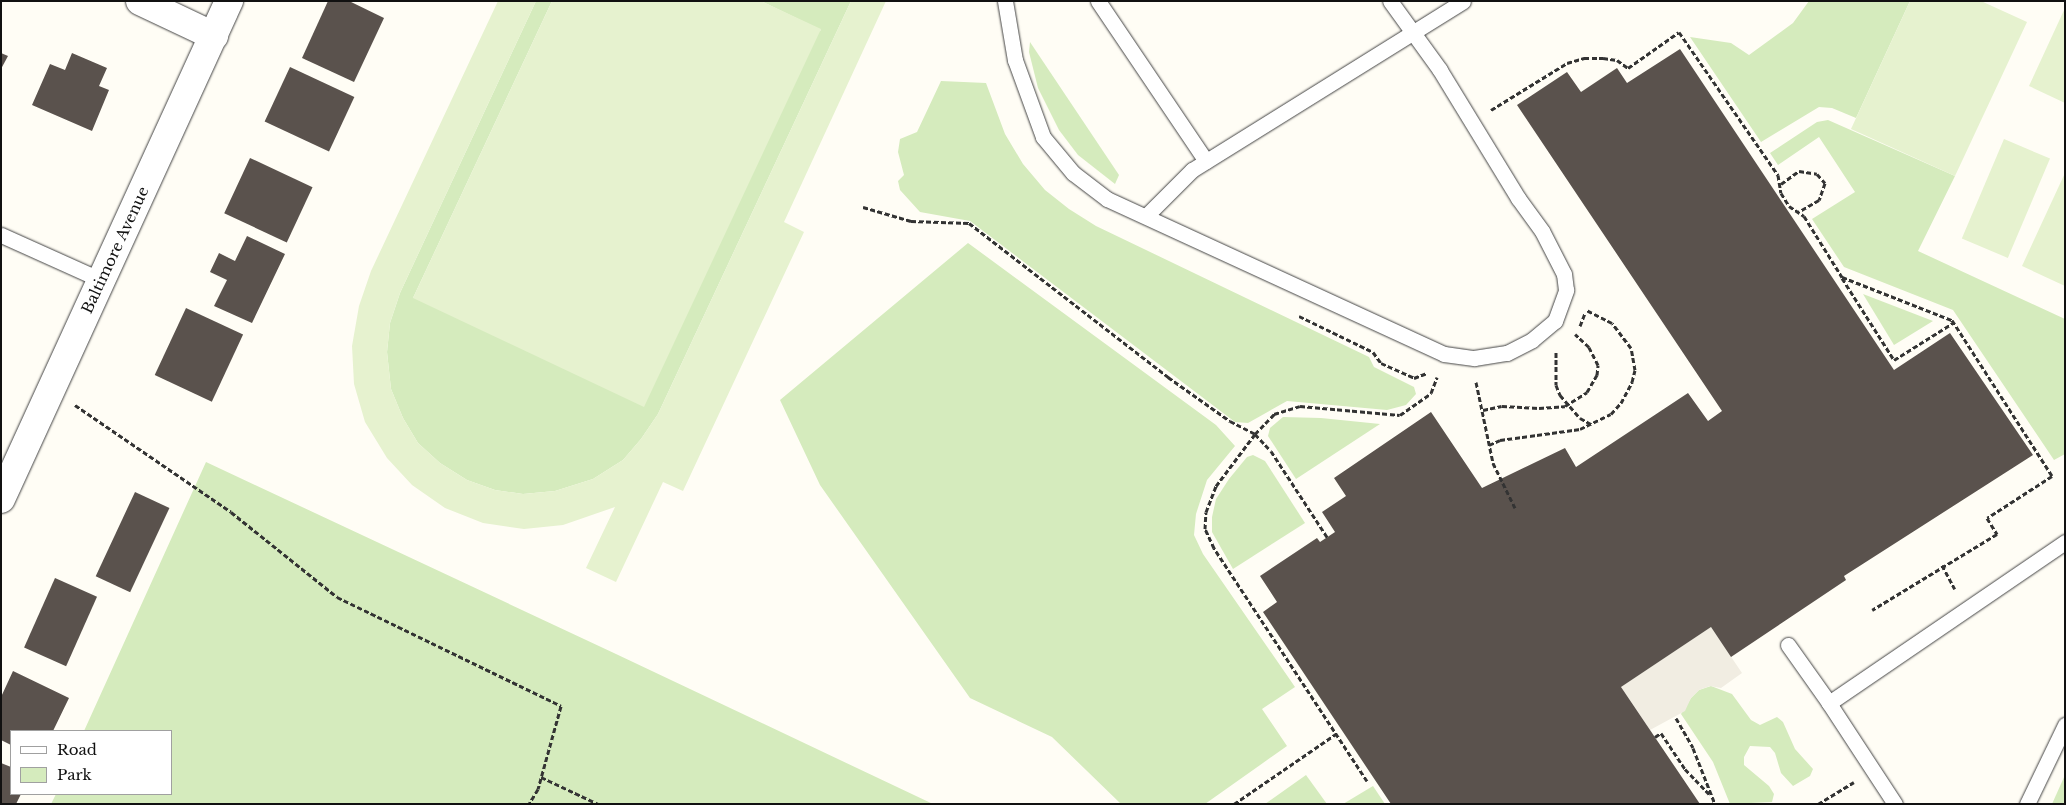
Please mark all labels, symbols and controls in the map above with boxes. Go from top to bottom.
street label: Baltimore Avenue [78,183,152,317]
legend [10,730,172,795]
text: Road [57,740,97,759]
text: Park [57,765,92,784]

